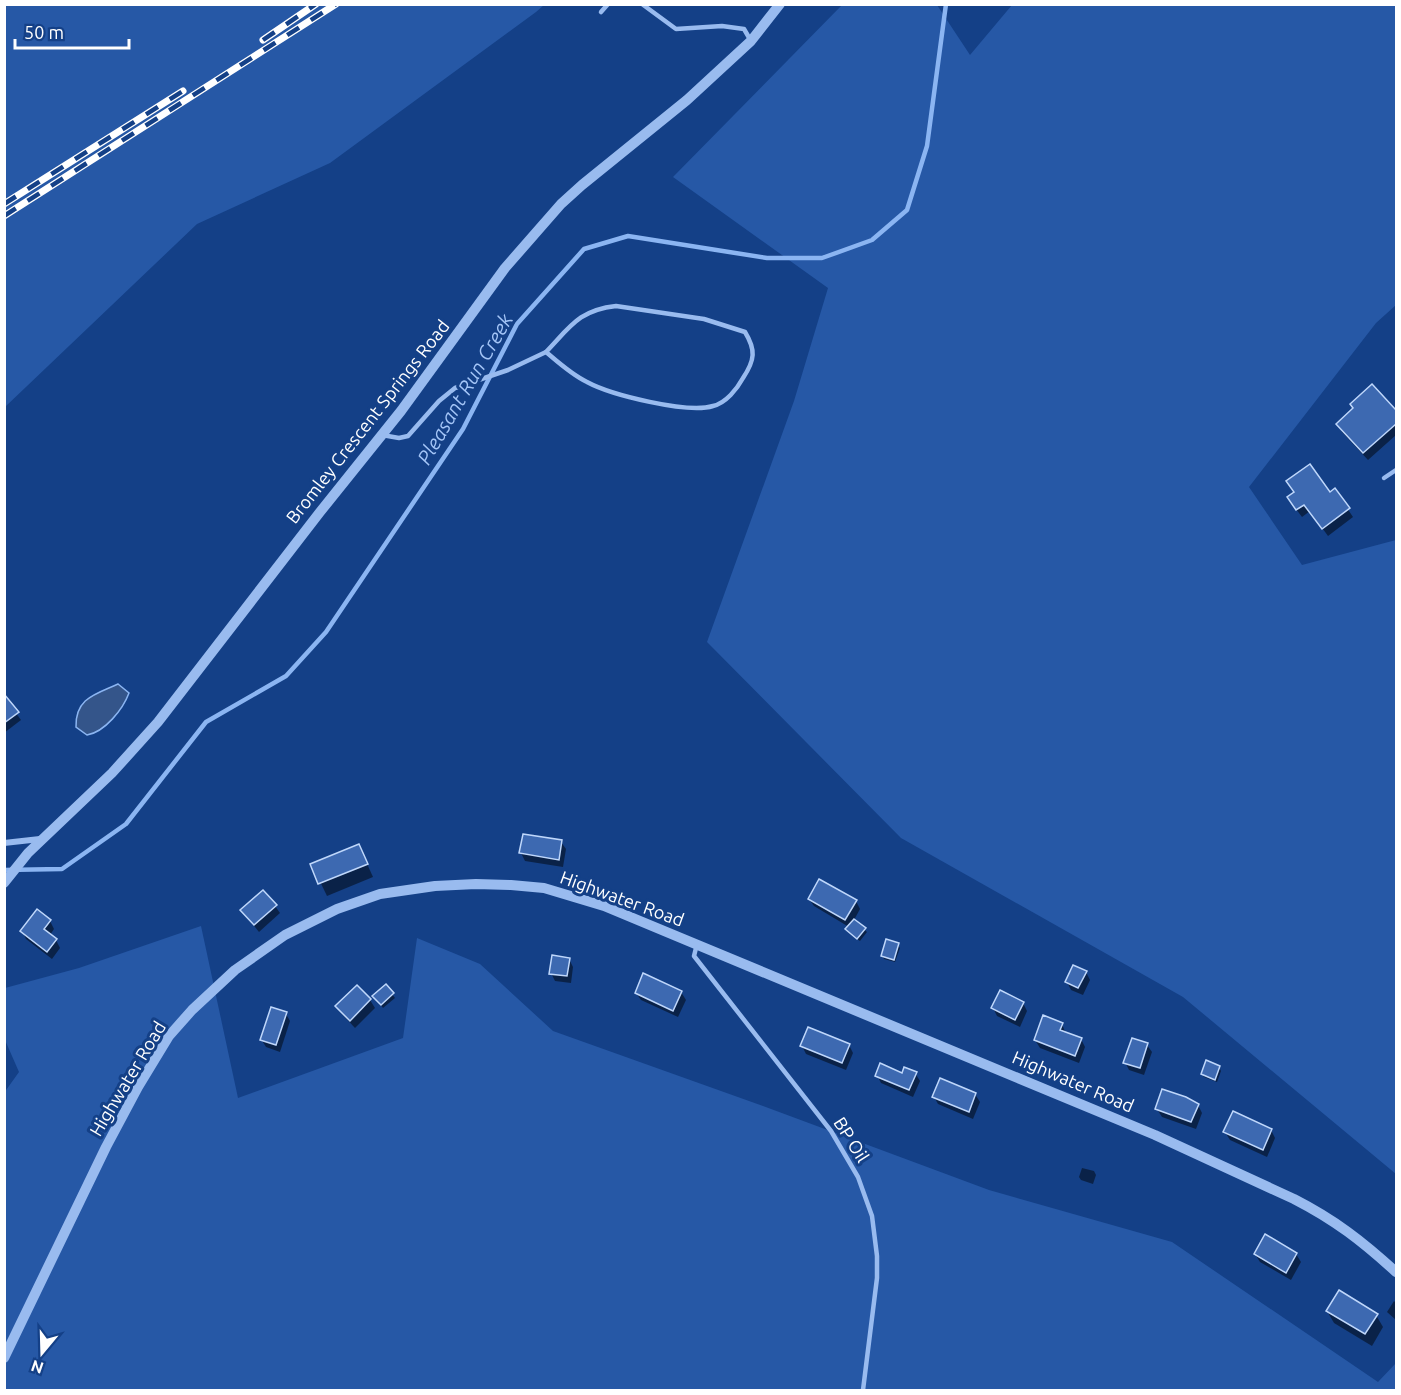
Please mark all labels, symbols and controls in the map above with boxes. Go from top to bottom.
scale bar [15,12,129,50]
text: 50 m [24,22,64,42]
water label: Pleasant Run Creek [412,309,517,468]
street label: Bromley Crescent Springs Road [282,316,453,527]
street label: Highwater Road [558,866,687,930]
street label: Highwater Road [85,1018,169,1139]
street label: Highwater Road [1010,1046,1137,1116]
street label: BP Oil [830,1113,874,1166]
north arrow [12,1323,72,1383]
text: N [29,1357,46,1378]

